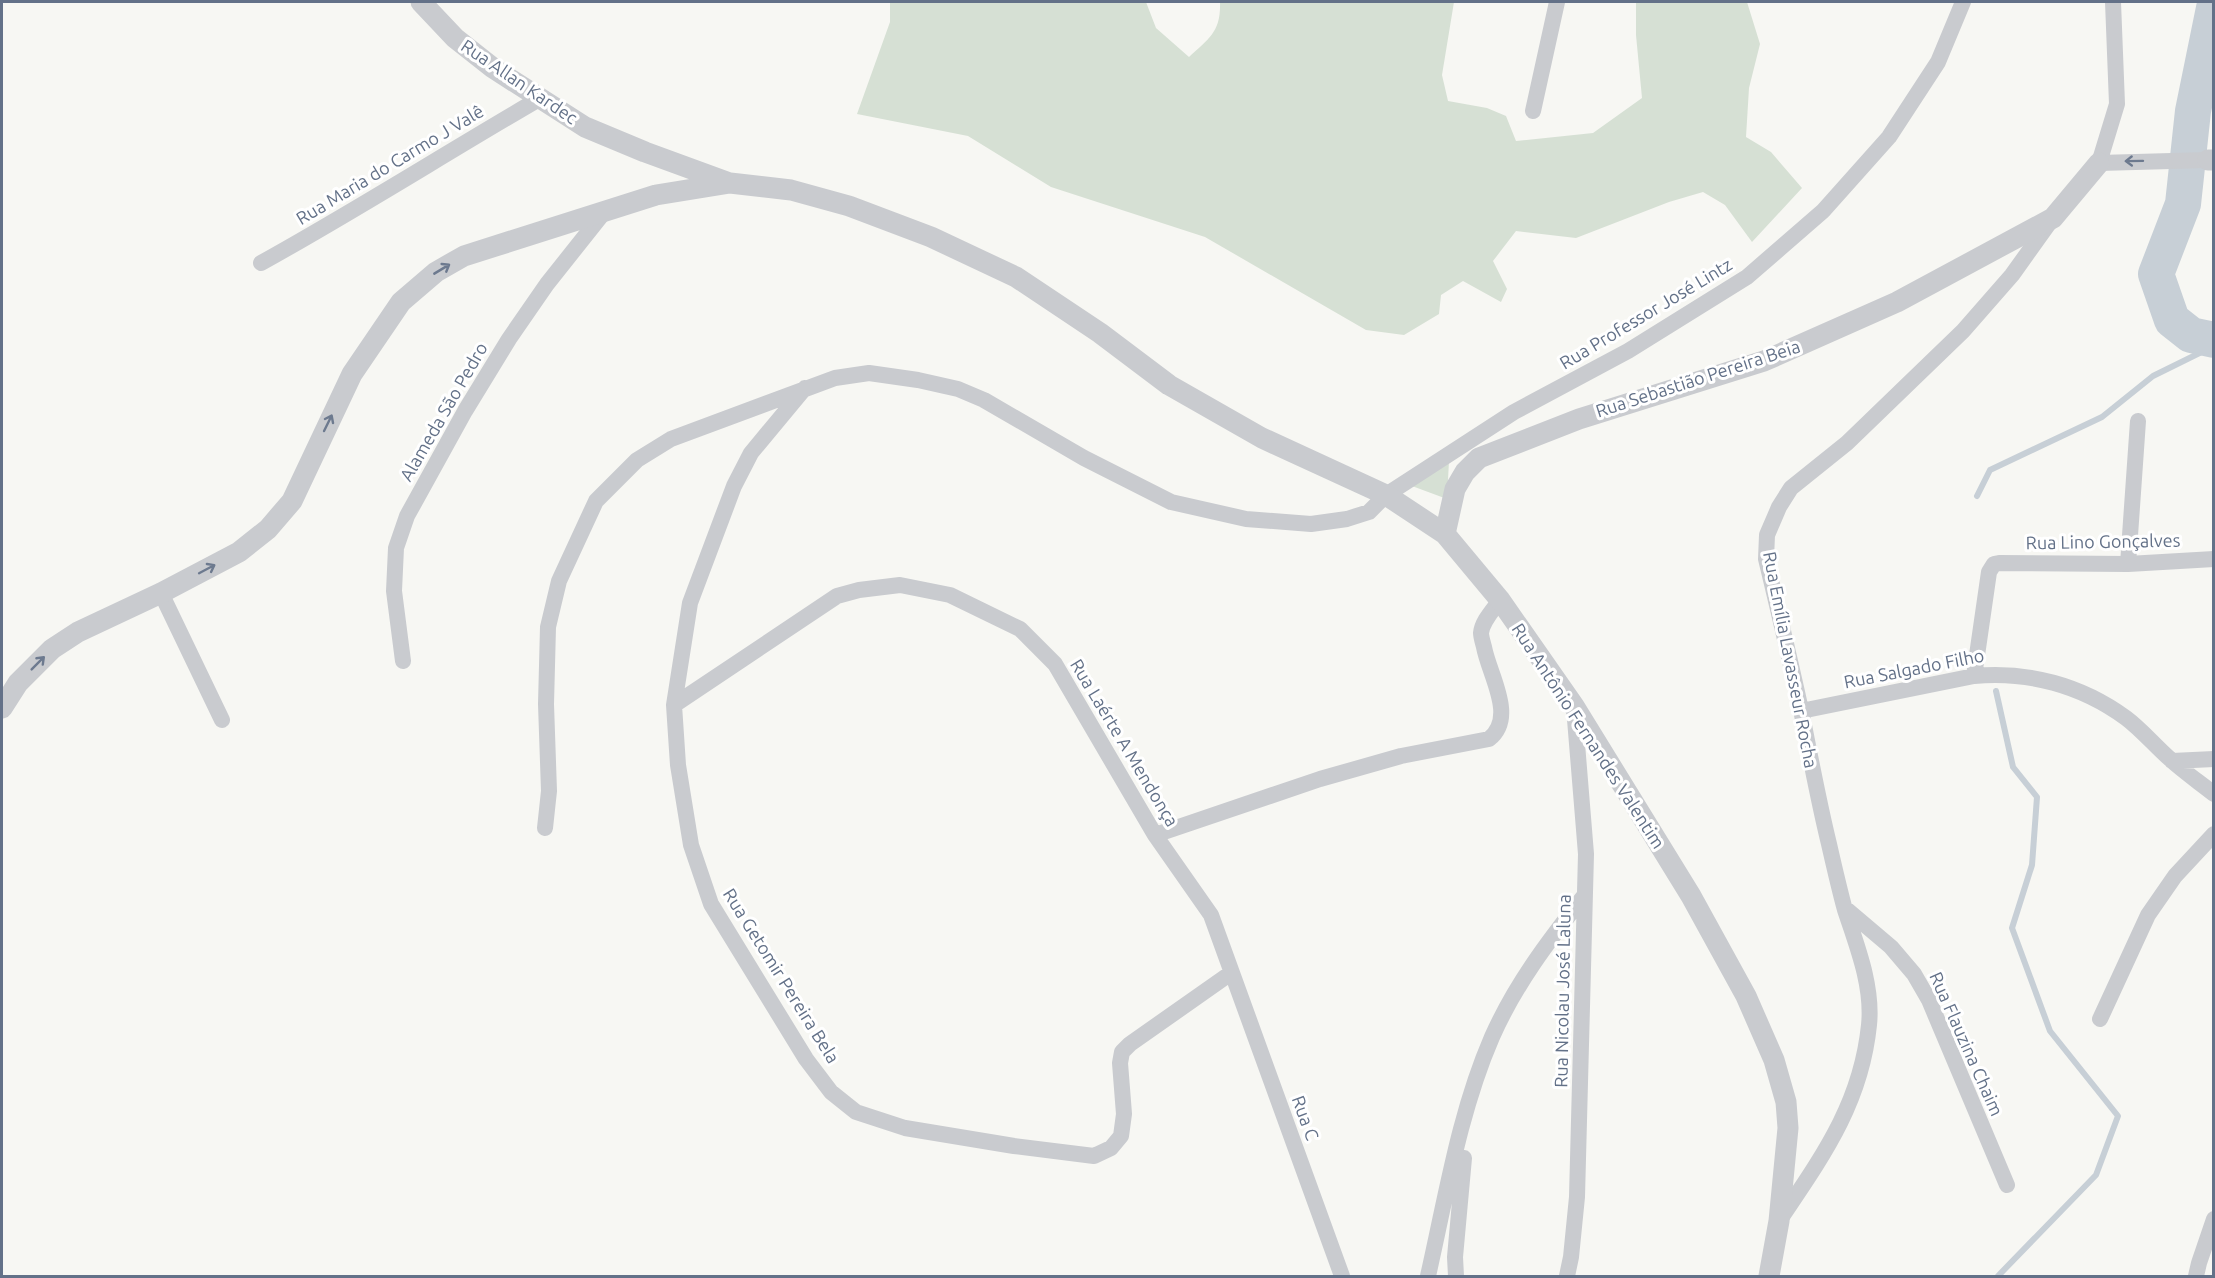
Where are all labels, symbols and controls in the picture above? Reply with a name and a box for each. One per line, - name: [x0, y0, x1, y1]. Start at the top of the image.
- street label: Rua Allan Kardec: [458, 35, 581, 127]
- street label: Rua Maria do Carmo J Valê: [292, 100, 487, 228]
- one-way arrow: [2124, 156, 2144, 167]
- street label: Rua Professor José Lintz: [1556, 254, 1735, 373]
- one-way arrow: [433, 262, 450, 274]
- street label: Rua Sebastião Pereira Beia: [1593, 336, 1802, 421]
- street label: Alameda São Pedro: [395, 339, 491, 484]
- one-way arrow: [322, 415, 334, 433]
- street label: Rua Lino Gonçalves: [2025, 530, 2181, 552]
- street label: Rua Emília Lavasseur Rocha: [1760, 550, 1822, 770]
- one-way arrow: [198, 563, 216, 574]
- street label: Rua Antônio Fernandes Valentim: [1508, 619, 1669, 852]
- street label: Rua Salgado Filho: [1842, 645, 1986, 691]
- street label: Rua Laérte A Mendonça: [1067, 655, 1183, 830]
- one-way arrow: [31, 656, 45, 671]
- street label: Rua Getomir Pereira Bela: [720, 884, 844, 1066]
- street label: Rua Nicolau José Laluna: [1550, 894, 1574, 1088]
- street label: Rua Flauzina Chaim: [1926, 969, 2008, 1119]
- street label: Rua C: [1289, 1093, 1323, 1143]

